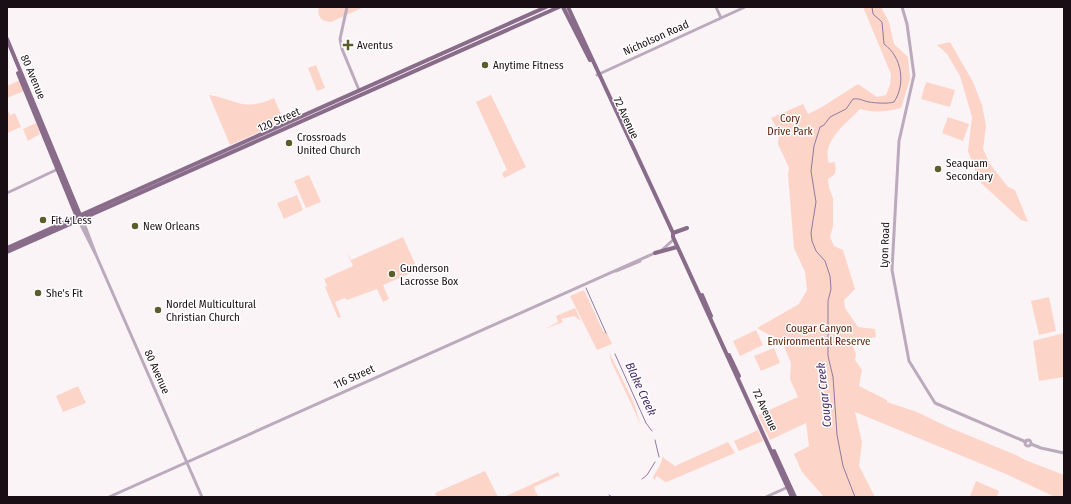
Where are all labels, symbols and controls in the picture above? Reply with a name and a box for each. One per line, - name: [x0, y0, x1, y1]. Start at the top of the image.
- street label: Nicholson Road: [621, 18, 691, 58]
- marker: Aventus: [342, 39, 354, 51]
- place label: Aventus: [357, 39, 393, 52]
- street label: 80 Avenue: [18, 53, 48, 101]
- place label: Anytime Fitness: [493, 59, 564, 72]
- marker: Anytime Fitness: [480, 60, 490, 70]
- street label: 72 Avenue: [611, 95, 641, 141]
- street label: 120 Street: [256, 105, 302, 135]
- park label: Cory Drive Park: [767, 112, 814, 138]
- place label: Crossroads United Church: [297, 131, 360, 157]
- marker: Crossroads United Church: [284, 138, 294, 148]
- place label: Seaquam Secondary: [946, 157, 993, 183]
- marker: Seaquam Secondary: [933, 164, 943, 174]
- place label: Fit 4 Less: [51, 214, 92, 227]
- marker: Fit 4 Less: [38, 215, 48, 225]
- place label: New Orleans: [143, 220, 200, 233]
- marker: New Orleans: [130, 221, 140, 231]
- street label: Lyon Road: [878, 222, 892, 268]
- place label: Gunderson Lacrosse Box: [400, 262, 458, 288]
- marker: Gunderson Lacrosse Box: [387, 269, 397, 279]
- place label: She's Fit: [46, 287, 83, 300]
- marker: She's Fit: [33, 288, 43, 298]
- place label: Nordel Multicultural Christian Church: [166, 298, 256, 324]
- marker: Nordel Multicultural Christian Church: [153, 305, 163, 315]
- park label: Cougar Canyon Environmental Reserve: [767, 322, 871, 348]
- street label: 80 Avenue: [142, 348, 172, 396]
- water label: Blake Creek: [623, 360, 659, 418]
- street label: 116 Street: [331, 362, 377, 392]
- water label: Cougar Creek: [814, 362, 834, 428]
- street label: 72 Avenue: [750, 387, 780, 433]

